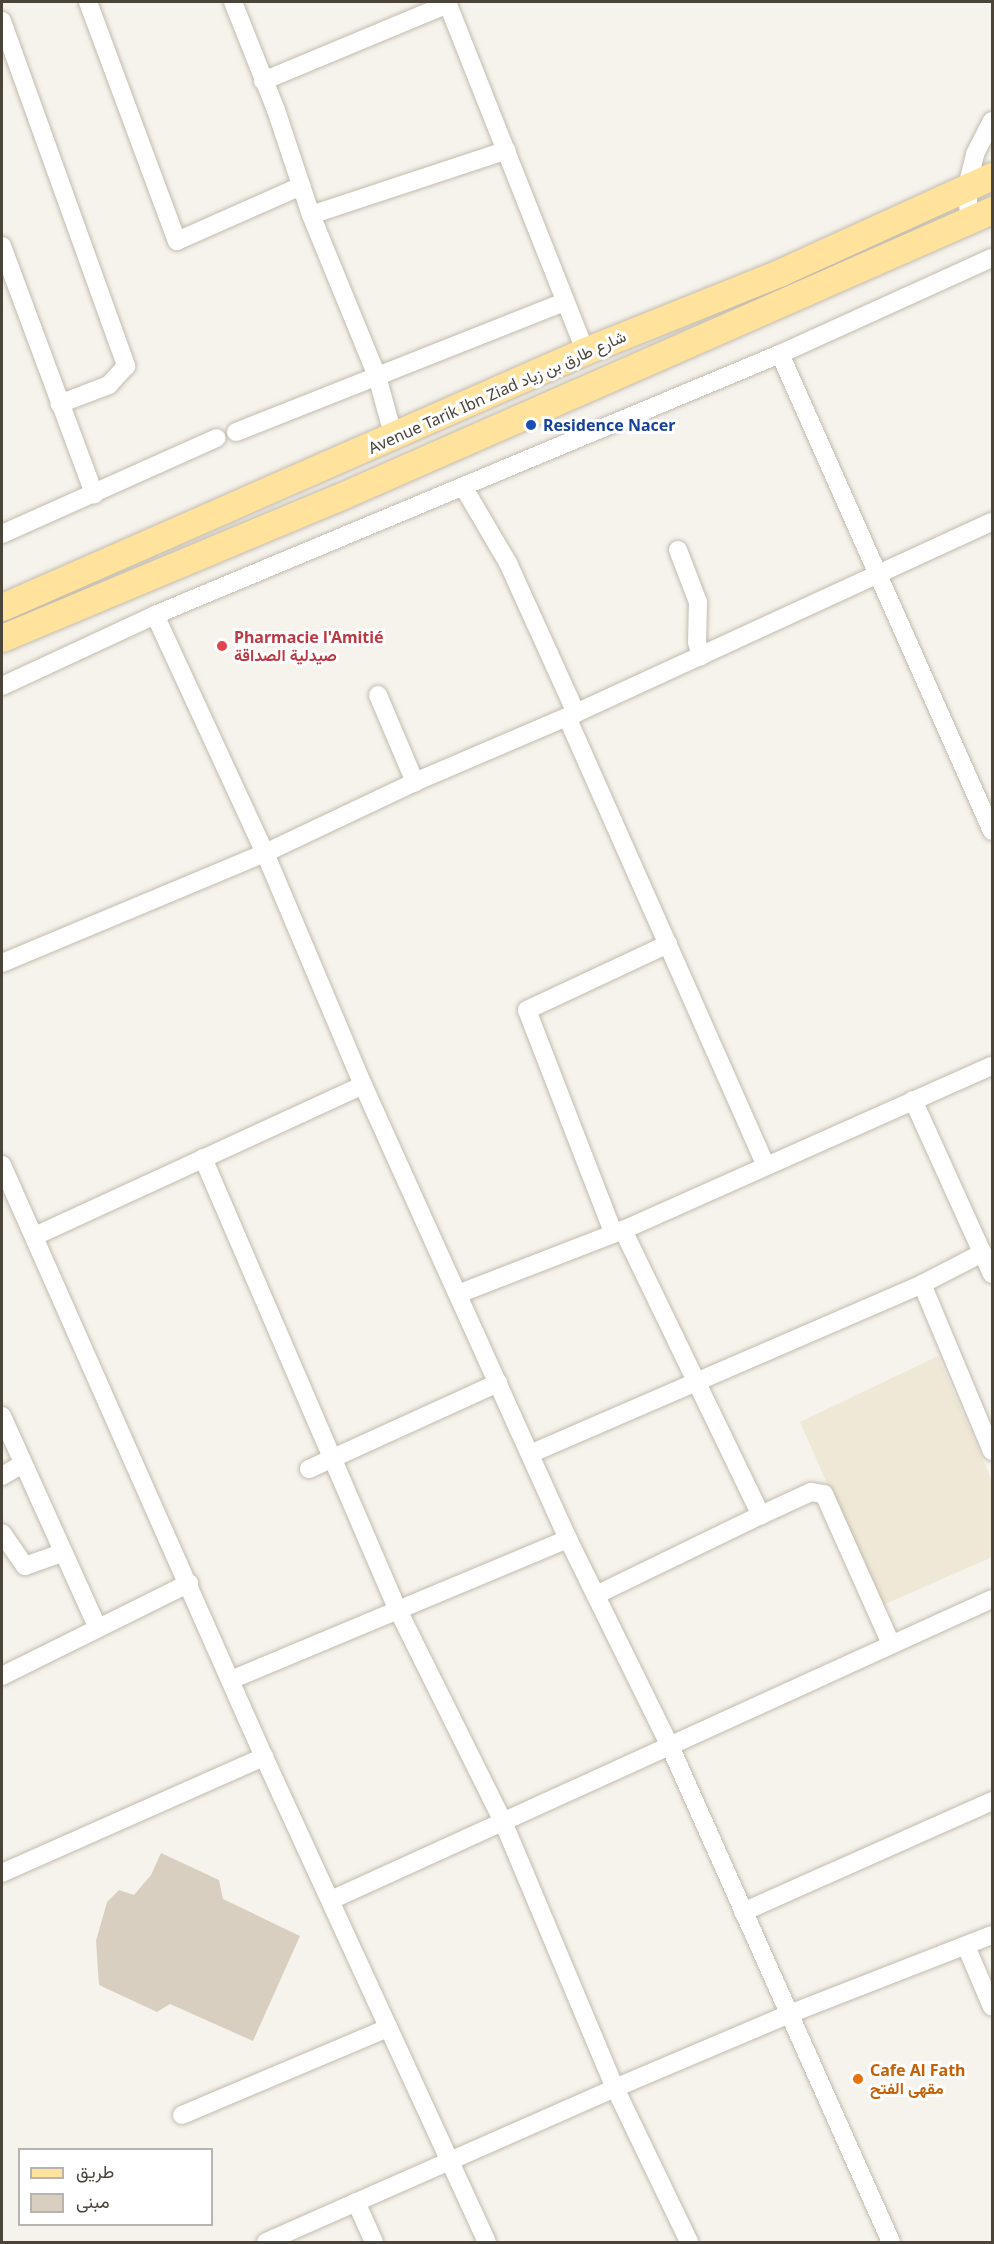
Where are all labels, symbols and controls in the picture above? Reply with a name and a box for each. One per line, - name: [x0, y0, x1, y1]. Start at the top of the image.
- street label: Avenue Tarik Ibn Ziad شارع طارق بن زياد: [365, 326, 629, 458]
- place label: Residence Nacer: [543, 415, 675, 435]
- marker: Residence Nacer: [524, 418, 538, 432]
- place label: Pharmacie l'Amitié صيدلية الصداقة: [234, 627, 384, 665]
- marker: Pharmacie l'Amitié صيدلية الصداقة: [215, 639, 229, 653]
- place label: Cafe Al Fath مقهى الفتح: [870, 2060, 965, 2098]
- marker: Cafe Al Fath مقهى الفتح: [851, 2072, 865, 2086]
- legend: [18, 2148, 213, 2226]
- text: طريق: [76, 2159, 114, 2183]
- text: مبنى: [76, 2189, 110, 2213]

